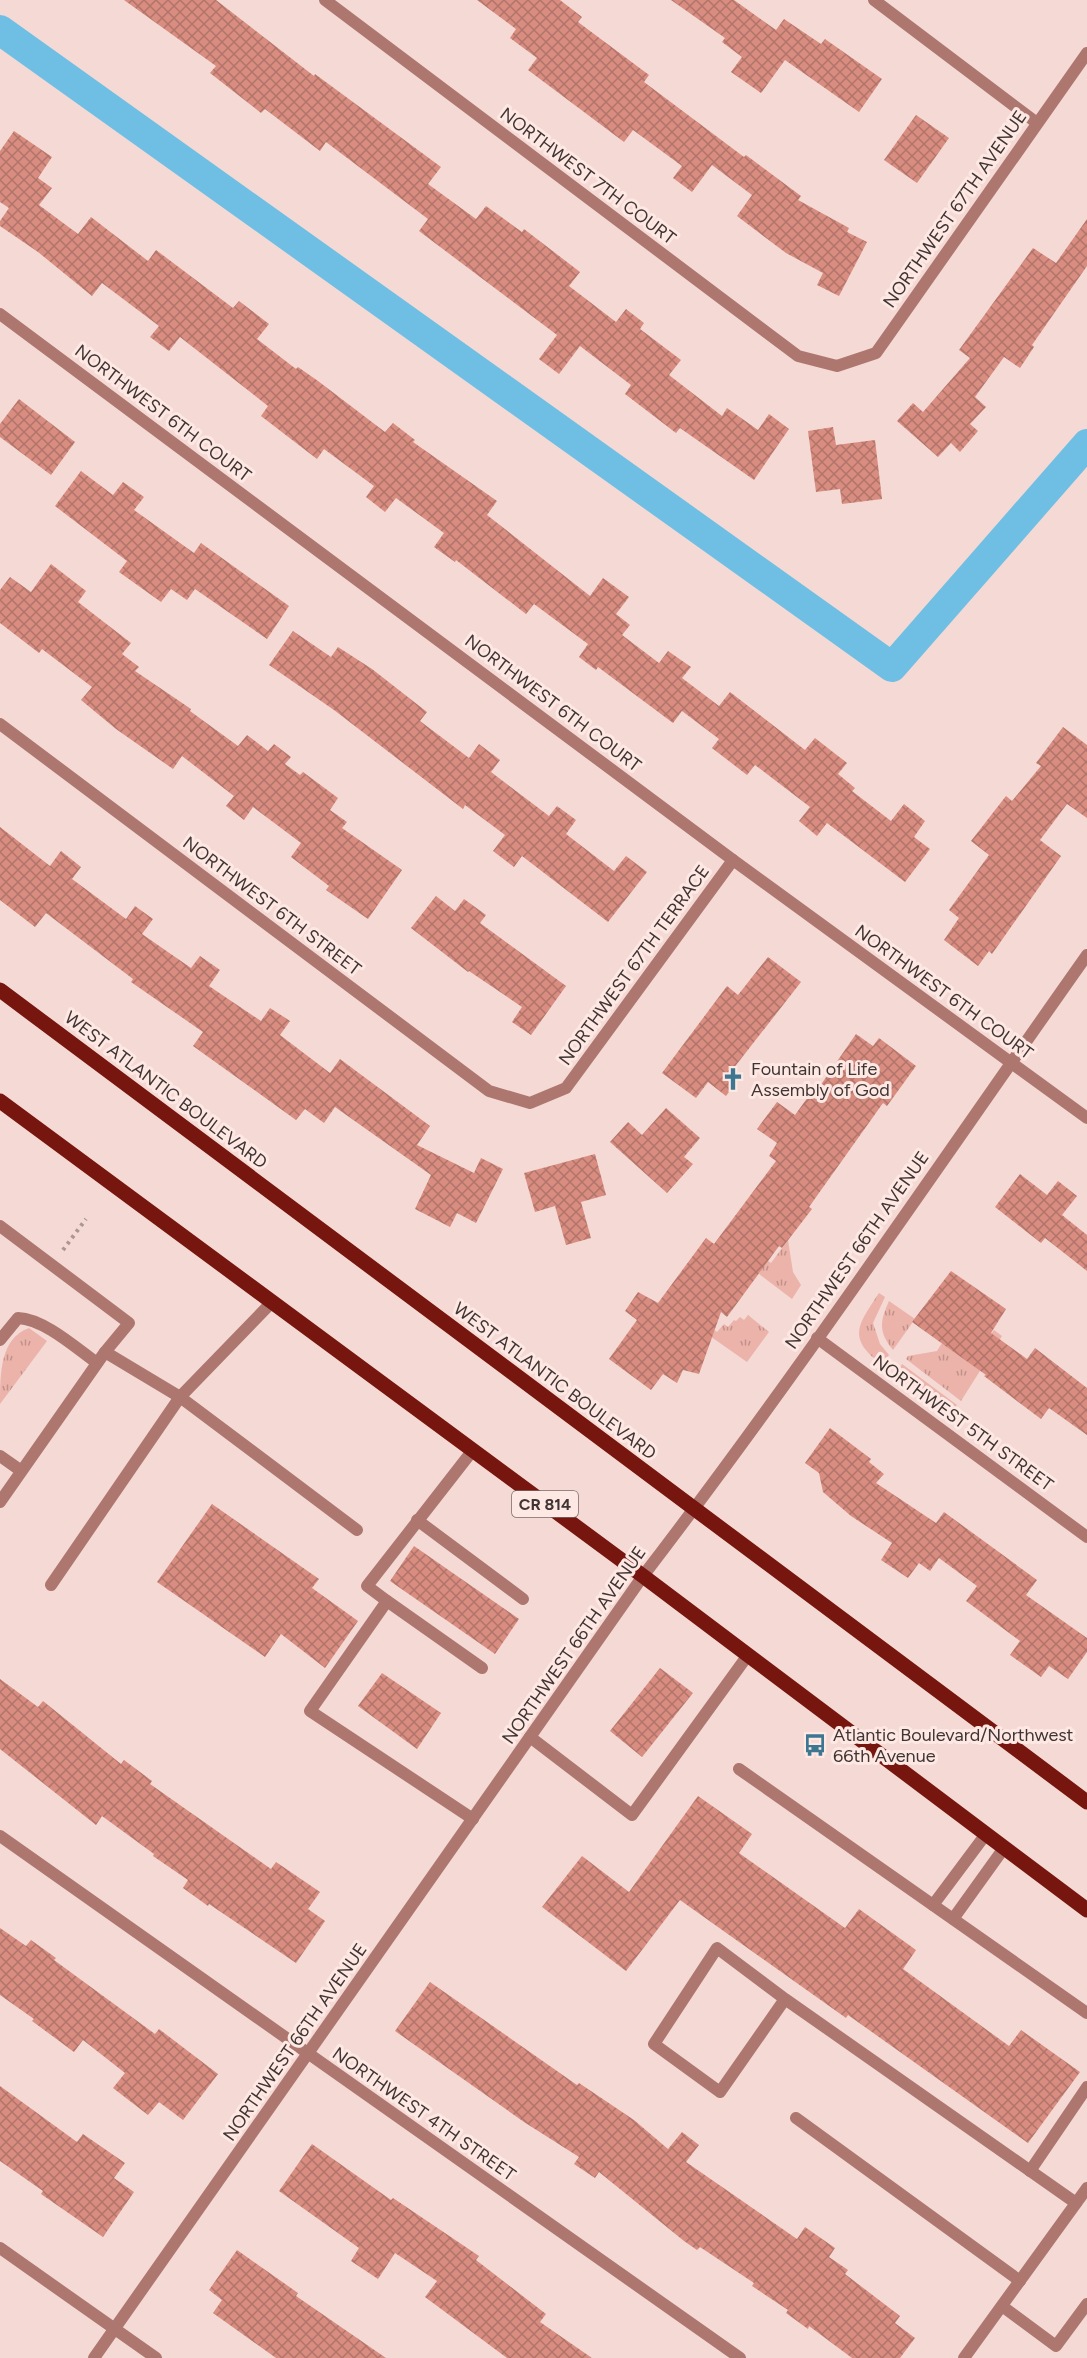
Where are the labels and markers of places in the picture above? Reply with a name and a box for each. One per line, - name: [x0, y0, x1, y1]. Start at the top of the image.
- place label: Fountain of Life Assembly of God: [751, 1058, 890, 1101]
- church icon: Fountain of Life Assembly of God: [720, 1066, 746, 1092]
- place label: Atlantic Boulevard/Northwest 66th Avenue: [833, 1724, 1074, 1767]
- bus stop icon: Atlantic Boulevard/Northwest 66th Avenue: [802, 1732, 828, 1758]

